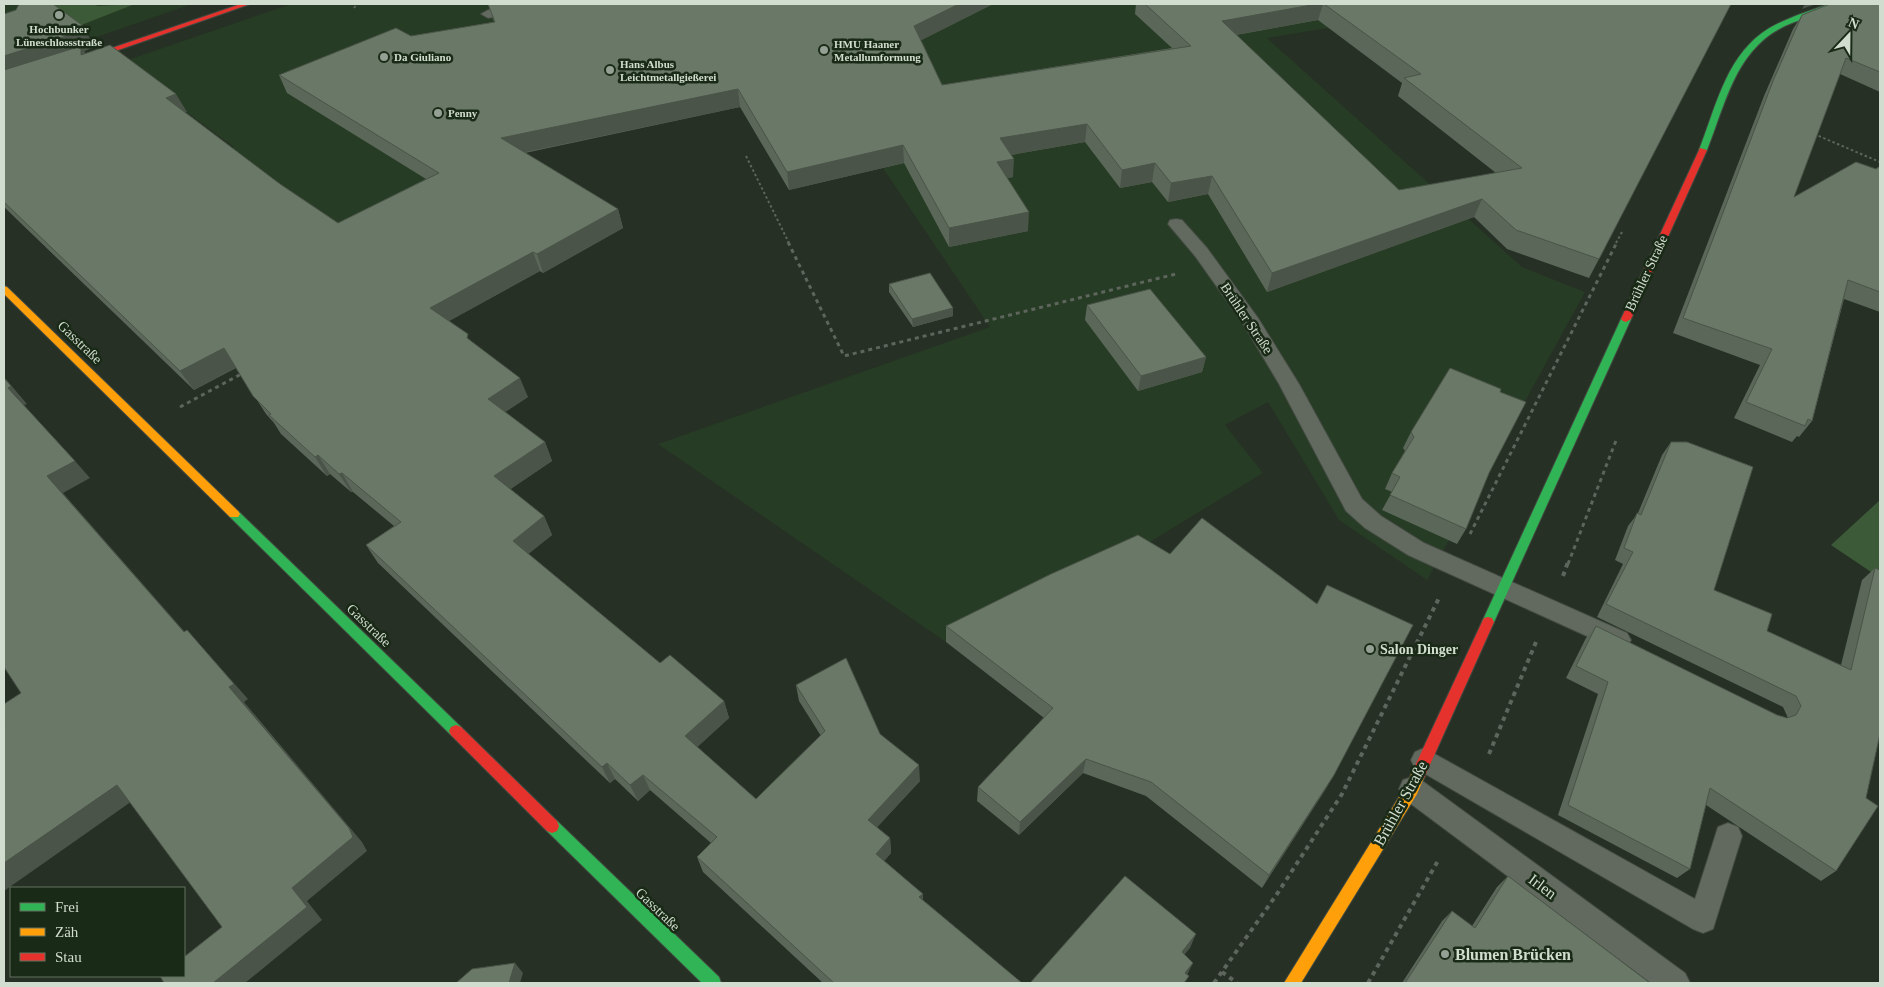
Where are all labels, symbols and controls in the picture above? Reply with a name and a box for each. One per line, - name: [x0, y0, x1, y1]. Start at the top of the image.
- marker: Hochbunker Lüneschlossstraße: [53, 9, 65, 21]
- north arrow: [1824, 10, 1874, 60]
- text: N: [1846, 15, 1861, 32]
- place label: Hochbunker Lüneschlossstraße: [16, 23, 102, 48]
- place label: HMU Haaner Metallumformung: [834, 38, 921, 63]
- marker: HMU Haaner Metallumformung: [818, 44, 830, 56]
- marker: Da Giuliano: [378, 51, 390, 63]
- place label: Da Giuliano: [394, 51, 452, 63]
- place label: Hans Albus Leichtmetallgießerei: [620, 58, 716, 83]
- marker: Hans Albus Leichtmetallgießerei: [604, 64, 616, 76]
- marker: Penny: [432, 107, 444, 119]
- place label: Penny: [448, 107, 478, 119]
- street label: Brühler Straße: [1622, 233, 1671, 314]
- street label: Brühler Straße: [1217, 280, 1276, 356]
- street label: Gasstraße: [55, 318, 105, 367]
- street label: Gasstraße: [344, 601, 394, 650]
- place label: Salon Dinger: [1380, 642, 1458, 657]
- marker: Salon Dinger: [1364, 643, 1376, 655]
- street label: Brühler Straße: [1370, 758, 1431, 848]
- street label: Irlen: [1526, 871, 1560, 902]
- street label: Gasstraße: [633, 885, 683, 934]
- legend: [10, 887, 185, 977]
- text: Frei: [55, 899, 79, 915]
- text: Zäh: [55, 924, 79, 940]
- place label: Blumen Brücken: [1455, 946, 1571, 963]
- marker: Blumen Brücken: [1439, 948, 1451, 960]
- text: Stau: [55, 949, 82, 965]

